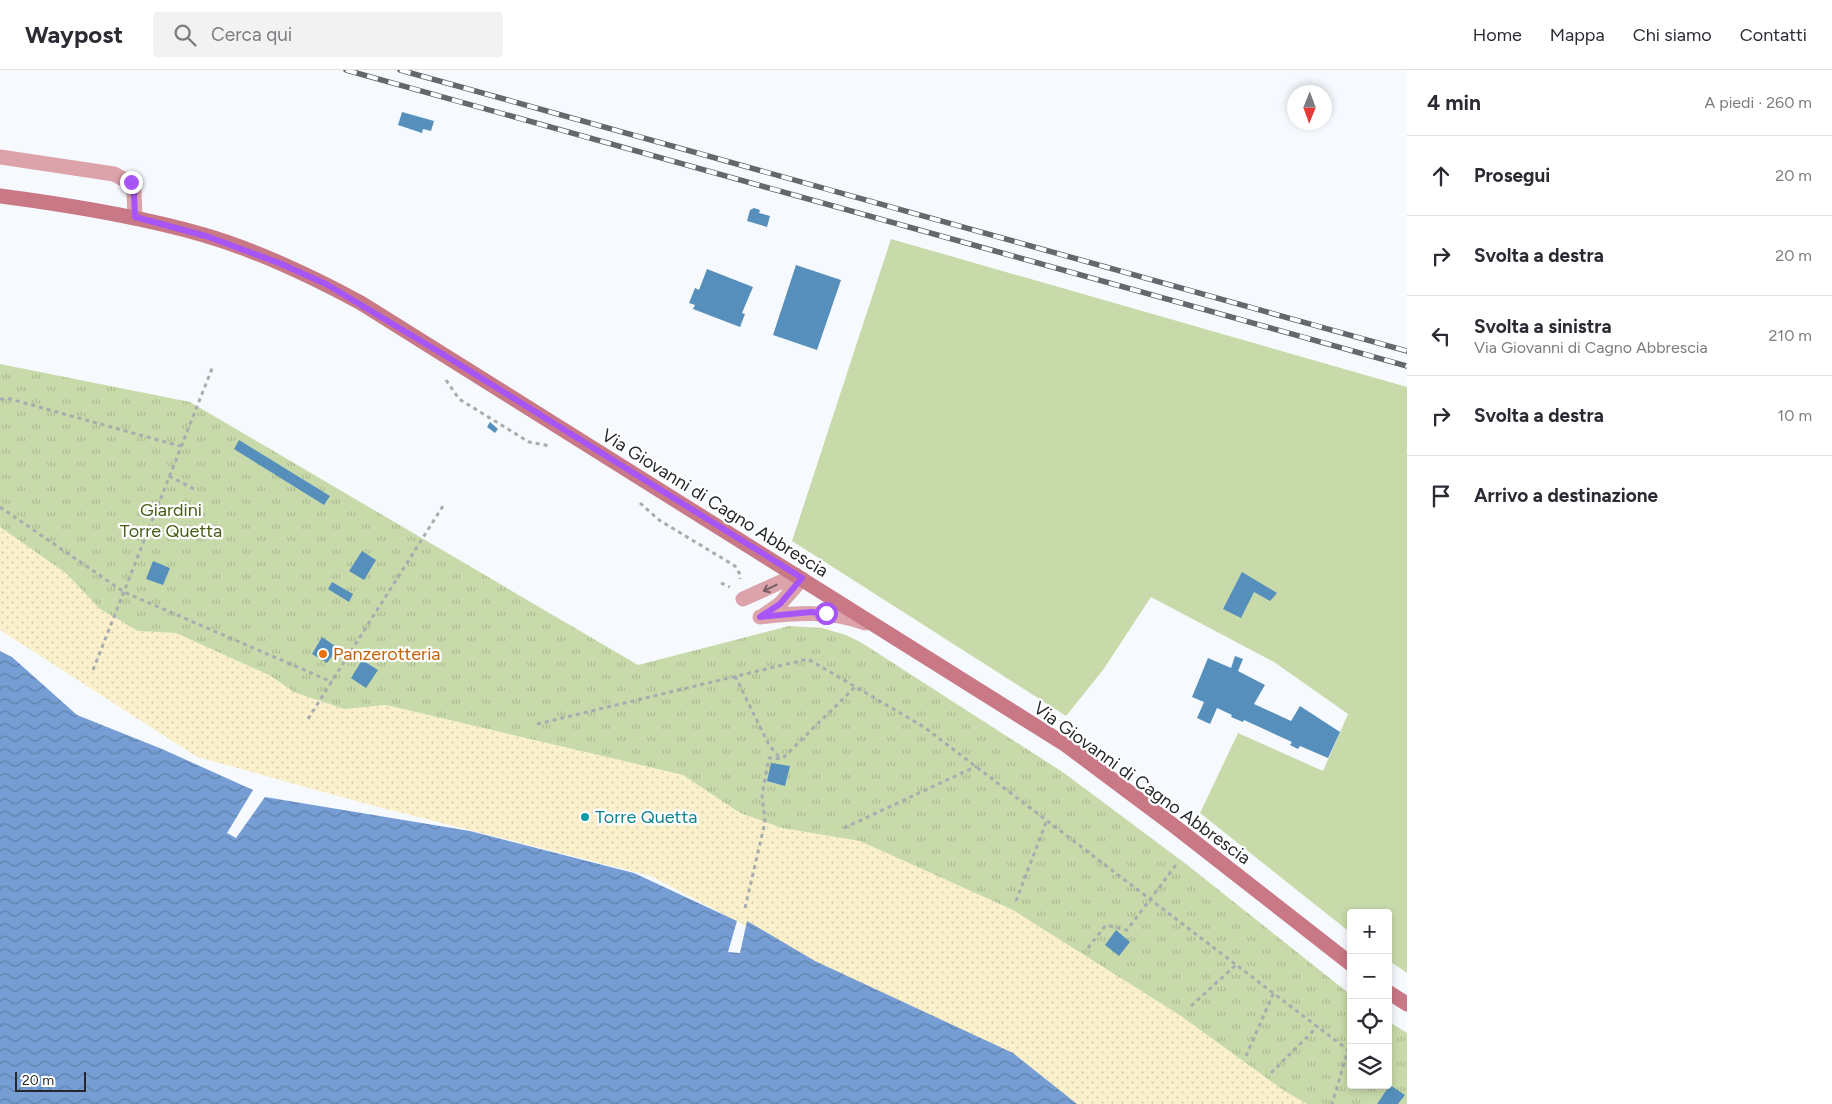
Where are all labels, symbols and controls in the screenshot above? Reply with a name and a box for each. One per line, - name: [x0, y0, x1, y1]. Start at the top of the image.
- search box: [153, 12, 503, 57]
- text: Waypost: [25, 20, 123, 49]
- icon: search: [171, 21, 199, 49]
- text: Cerca qui: [211, 23, 292, 46]
- text: Home: [1473, 24, 1522, 46]
- text: Mappa: [1550, 24, 1605, 46]
- text: Chi siamo: [1633, 24, 1712, 46]
- text: Contatti: [1740, 24, 1807, 46]
- north arrow: [1287, 85, 1332, 130]
- text: 4 min: [1427, 90, 1481, 115]
- text: A piedi · 260 m: [1704, 93, 1812, 112]
- icon: ahead: [1427, 162, 1455, 190]
- text: Prosegui: [1474, 164, 1550, 187]
- text: 20 m: [1775, 166, 1812, 185]
- route end: [120, 171, 143, 194]
- icon: right: [1427, 242, 1455, 270]
- text: Svolta a destra: [1474, 244, 1604, 267]
- text: 20 m: [1775, 246, 1812, 265]
- text: Svolta a sinistra: [1474, 315, 1612, 338]
- icon: left: [1427, 322, 1455, 350]
- text: 210 m: [1769, 326, 1812, 345]
- text: Via Giovanni di Cagno Abbrescia: [1474, 338, 1708, 357]
- icon: right: [1427, 402, 1455, 430]
- text: Svolta a destra: [1474, 404, 1604, 427]
- text: 10 m: [1778, 406, 1812, 425]
- street label: Via Giovanni di Cagno Abbrescia: [598, 424, 832, 582]
- icon: arrive: [1427, 482, 1455, 510]
- text: Arrivo a destinazione: [1474, 484, 1658, 507]
- park label: Giardini Torre Quetta: [120, 499, 222, 542]
- one-way arrow: [763, 584, 778, 593]
- route start: [815, 602, 838, 625]
- place label: Panzerotteria: [333, 643, 441, 665]
- marker: Panzerotteria: [317, 648, 329, 660]
- street label: Via Giovanni di Cagno Abbrescia: [1029, 697, 1255, 869]
- place label: Torre Quetta: [595, 806, 697, 828]
- marker: Torre Quetta: [579, 811, 591, 823]
- map controls: [1347, 909, 1392, 1089]
- button: +: [1347, 909, 1392, 954]
- button: −: [1347, 954, 1392, 999]
- button: locate: [1347, 999, 1392, 1044]
- button: layers: [1347, 1044, 1392, 1089]
- scale bar: [15, 1069, 86, 1092]
- text: 20 m: [22, 1072, 54, 1089]

